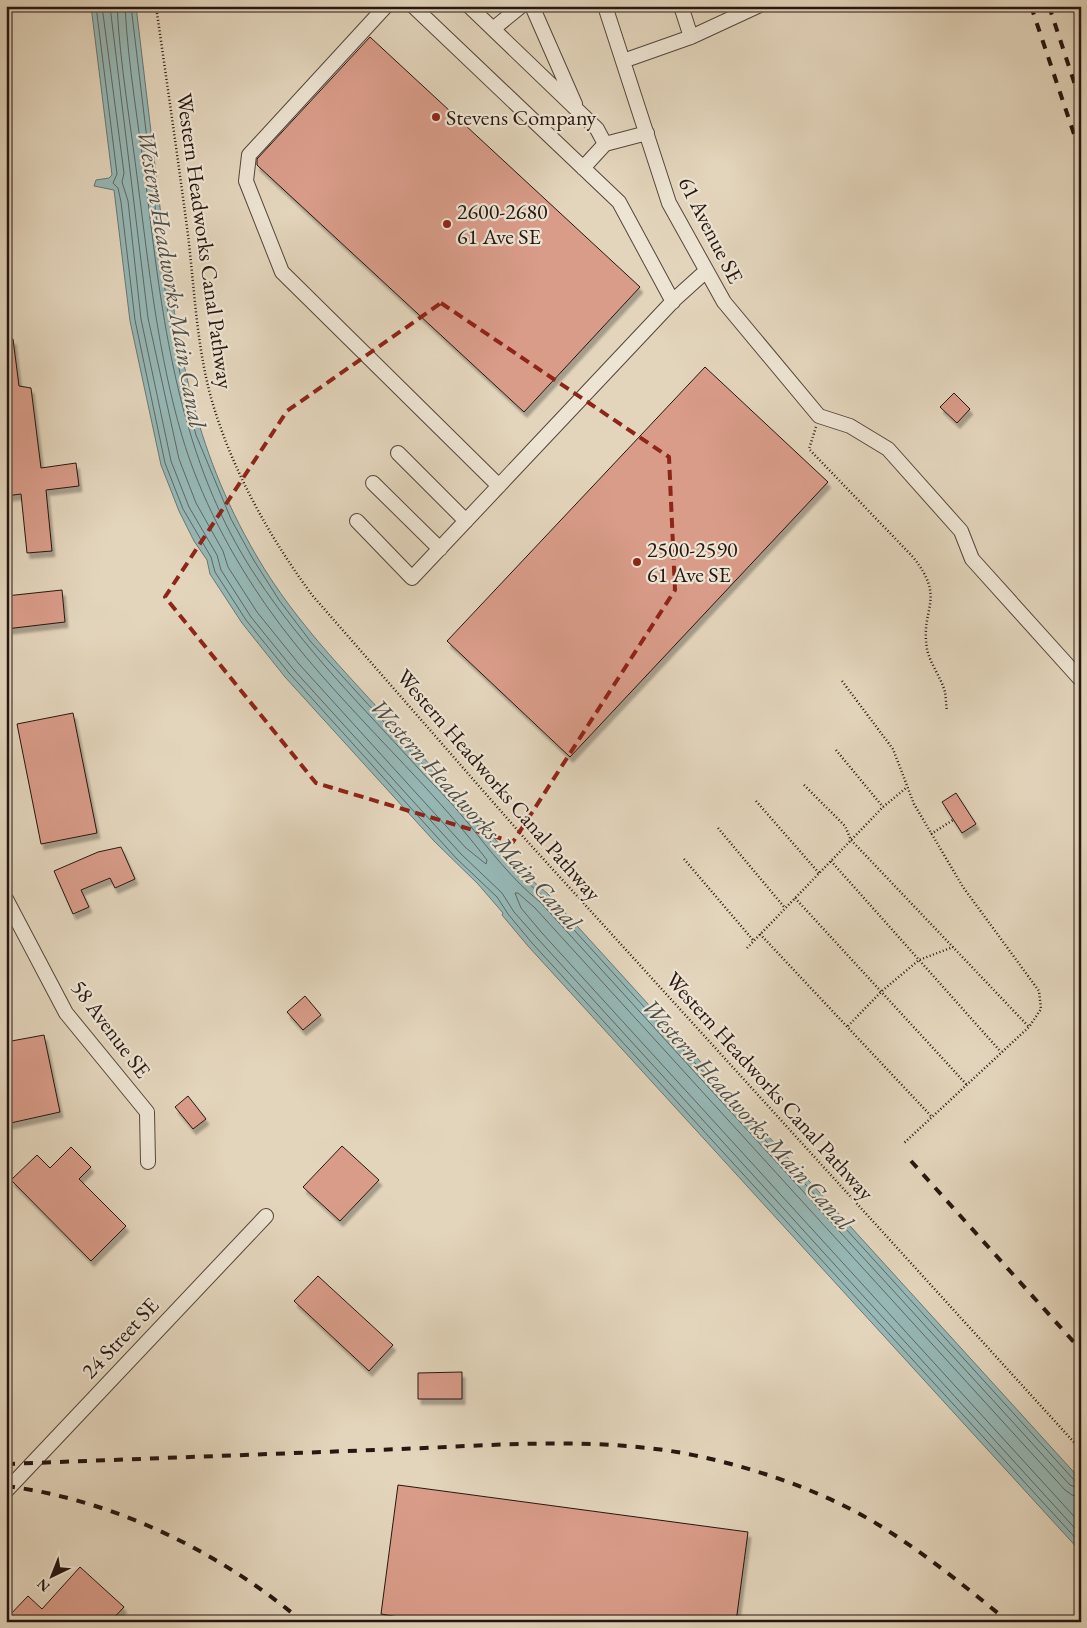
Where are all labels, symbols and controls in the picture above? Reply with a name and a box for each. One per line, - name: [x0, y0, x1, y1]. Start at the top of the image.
- street label: Western Headworks Canal Pathway: [170, 91, 240, 391]
- place label: Stevens Company: [446, 103, 597, 132]
- marker: Stevens Company: [430, 111, 442, 123]
- water label: Western Headworks Main Canal: [131, 128, 214, 431]
- street label: 61 Avenue SE: [672, 172, 750, 288]
- place label: 2600-2680 61 Ave SE: [457, 197, 548, 251]
- marker: 2600-2680 61 Ave SE: [441, 218, 453, 230]
- place label: 2500-2590 61 Ave SE: [647, 535, 738, 589]
- marker: 2500-2590 61 Ave SE: [631, 556, 643, 568]
- street label: Western Headworks Canal Pathway: [390, 663, 608, 907]
- water label: Western Headworks Main Canal: [363, 691, 589, 937]
- street label: Western Headworks Canal Pathway: [659, 965, 881, 1207]
- street label: 58 Avenue SE: [65, 974, 157, 1084]
- water label: Western Headworks Main Canal: [635, 991, 861, 1237]
- street label: 24 Street SE: [75, 1291, 165, 1385]
- north arrow: [28, 1550, 78, 1600]
- text: N: [32, 1575, 53, 1596]

